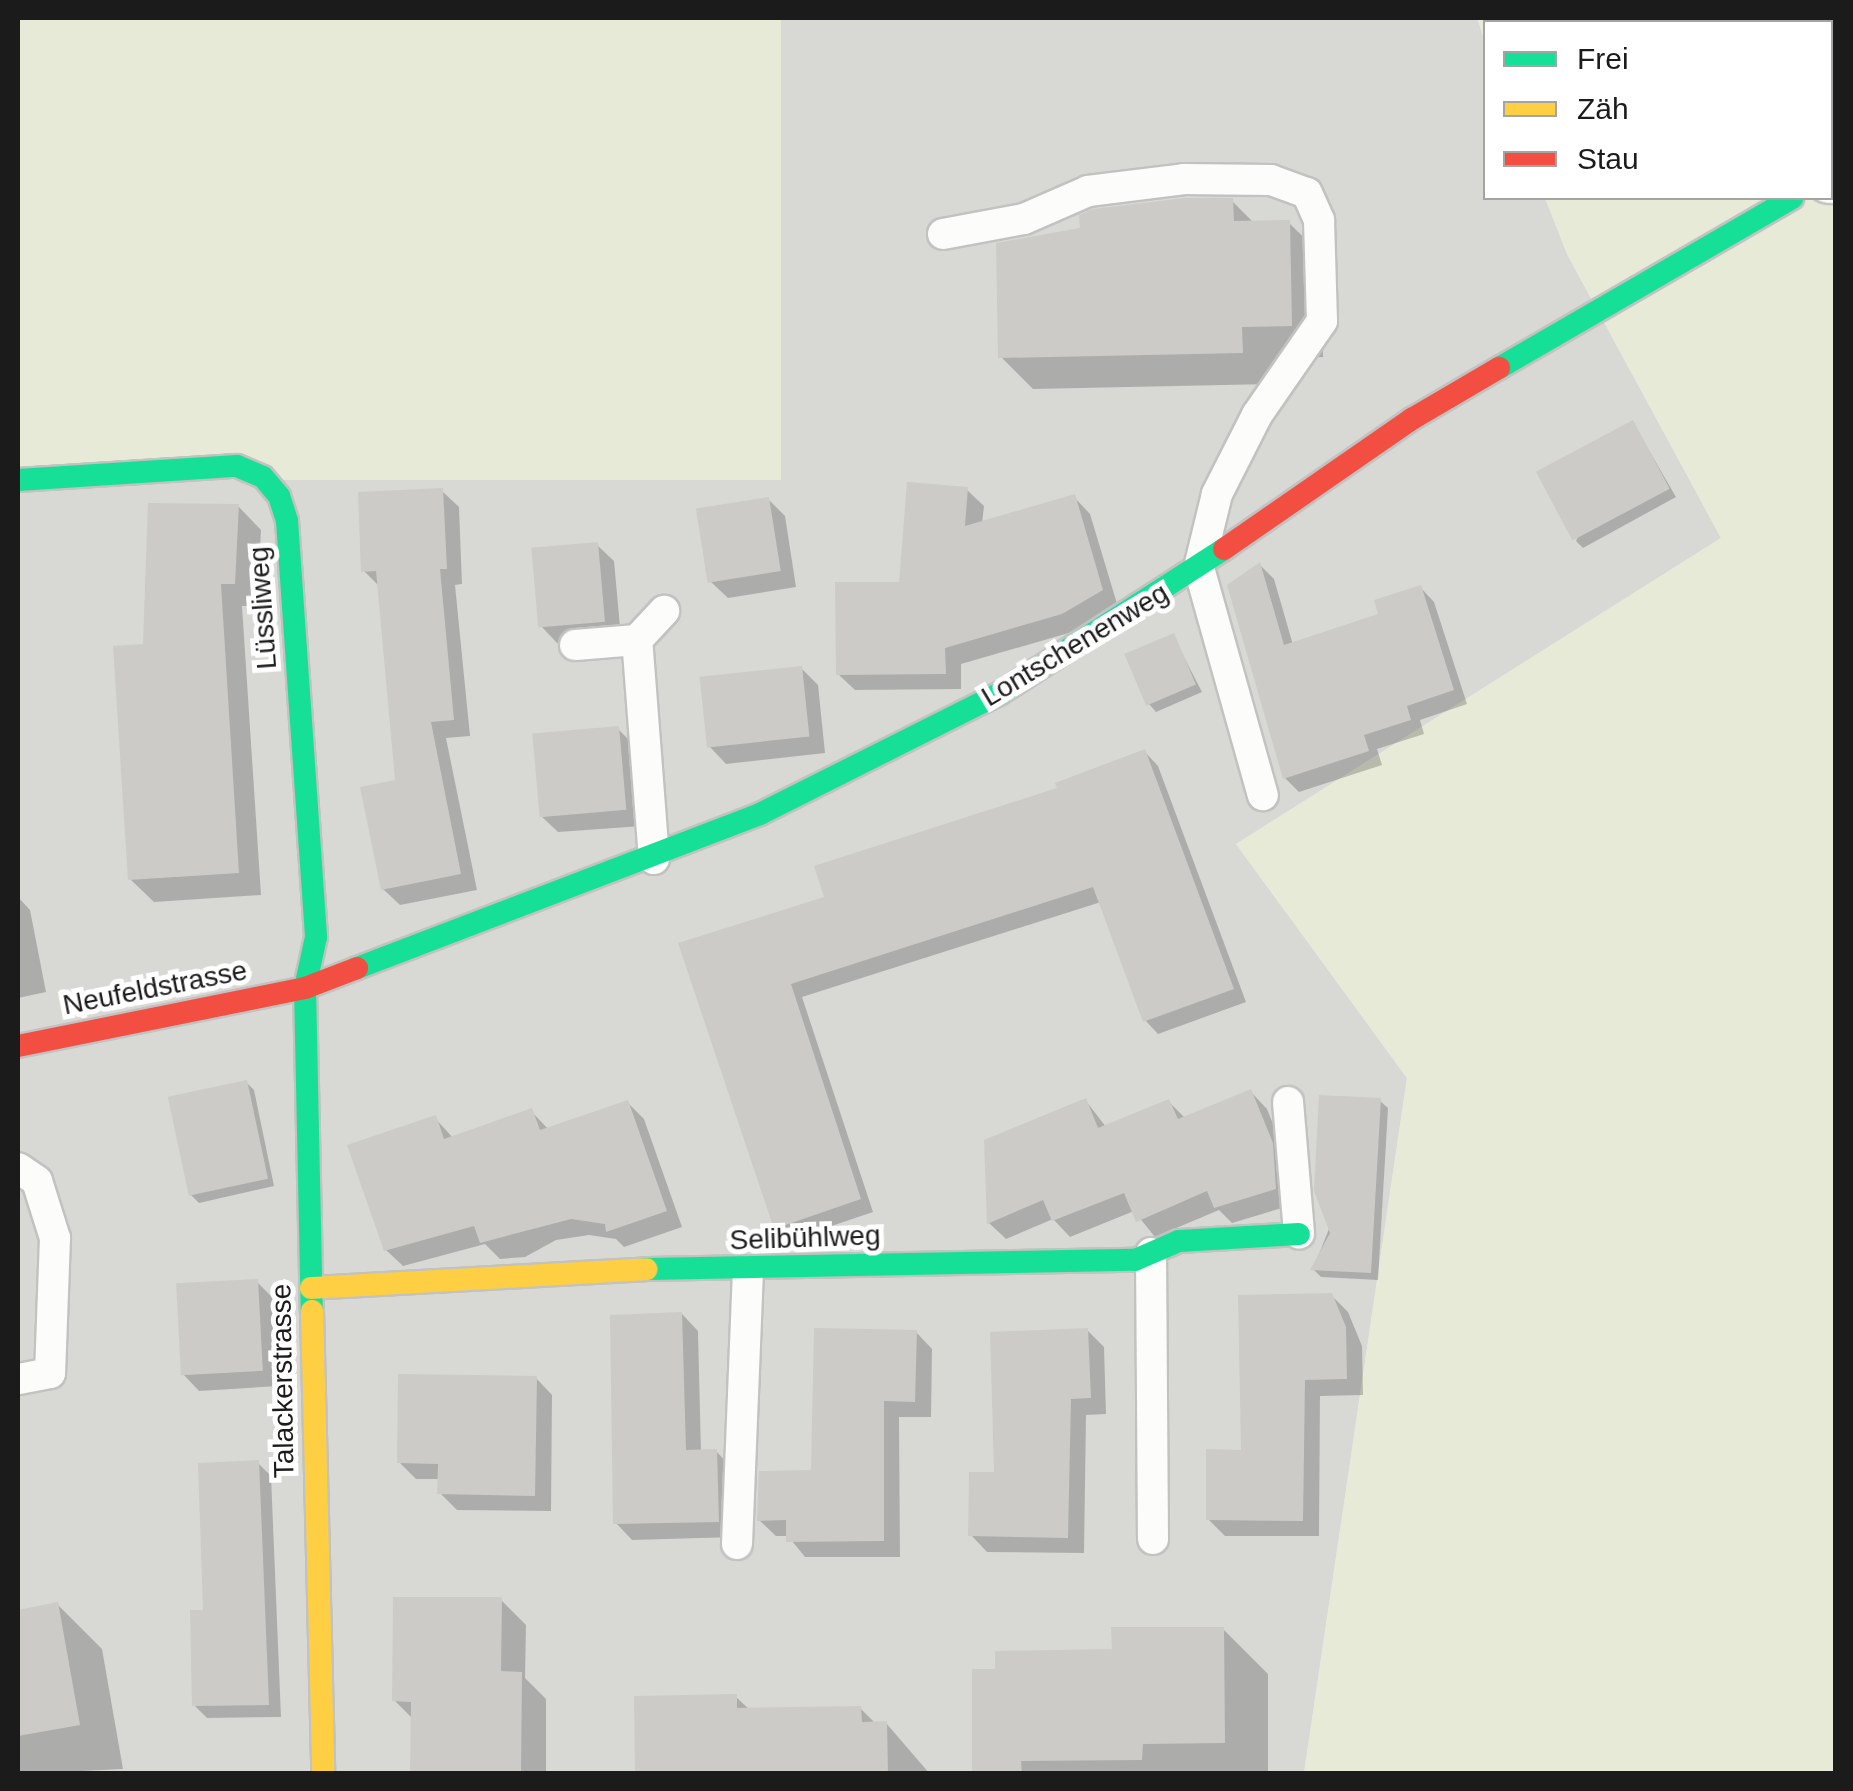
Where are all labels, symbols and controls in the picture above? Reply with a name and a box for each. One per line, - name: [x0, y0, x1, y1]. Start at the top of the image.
- legend: [1483, 20, 1833, 200]
- text: Frei: [1577, 42, 1629, 75]
- text: Zäh: [1577, 92, 1629, 125]
- text: Stau: [1577, 142, 1639, 175]
- street label: Lüssliweg: [242, 546, 284, 670]
- street label: Lontschenenweg: [976, 576, 1174, 714]
- street label: Neufeldstrasse: [60, 954, 250, 1022]
- street label: Selibühlweg: [729, 1219, 881, 1257]
- street label: Talackerstrasse: [265, 1283, 301, 1479]

